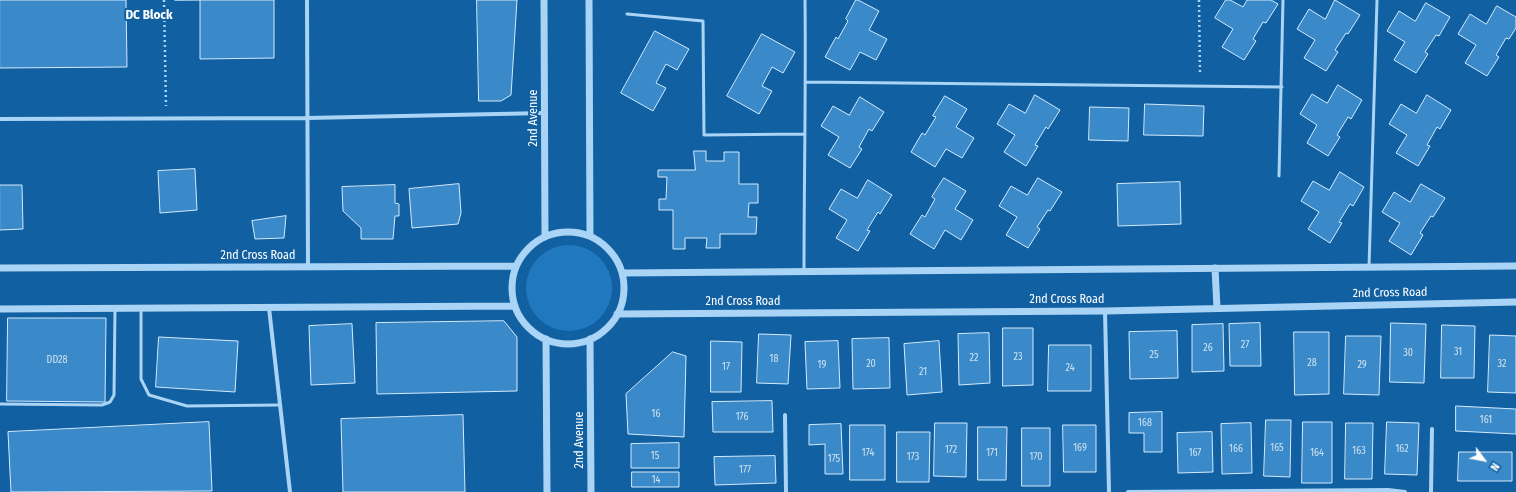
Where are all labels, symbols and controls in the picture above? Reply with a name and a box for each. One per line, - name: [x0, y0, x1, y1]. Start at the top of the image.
- district label: DC Block: [125, 7, 173, 23]
- street label: 2nd Avenue: [527, 90, 541, 146]
- street label: 2nd Cross Road: [221, 249, 295, 263]
- street label: 2nd Cross Road: [1352, 285, 1428, 301]
- street label: 2nd Cross Road: [1030, 293, 1104, 307]
- street label: 2nd Cross Road: [706, 295, 780, 309]
- house number: 27: [1241, 339, 1249, 351]
- house number: 26: [1203, 342, 1213, 354]
- house number: 31: [1454, 346, 1462, 358]
- house number: 30: [1403, 347, 1413, 359]
- house number: 25: [1150, 349, 1158, 361]
- house number: 23: [1014, 351, 1022, 363]
- house number: 22: [970, 352, 978, 364]
- house number: 18: [770, 353, 778, 365]
- house number: DD28: [47, 354, 67, 366]
- house number: 28: [1307, 357, 1317, 369]
- house number: 20: [866, 358, 876, 370]
- house number: 32: [1498, 358, 1506, 370]
- house number: 19: [818, 359, 826, 371]
- house number: 29: [1357, 359, 1367, 371]
- house number: 17: [722, 361, 730, 373]
- house number: 24: [1065, 362, 1075, 374]
- house number: 21: [919, 366, 927, 378]
- house number: 16: [652, 408, 660, 420]
- house number: 176: [736, 411, 748, 423]
- street label: 2nd Avenue: [573, 412, 587, 468]
- house number: 161: [1480, 414, 1492, 426]
- house number: 168: [1138, 417, 1152, 429]
- north arrow: [1464, 440, 1504, 480]
- house number: 169: [1073, 442, 1087, 454]
- house number: 165: [1270, 442, 1284, 454]
- house number: 166: [1229, 443, 1243, 455]
- house number: 162: [1395, 443, 1409, 455]
- house number: 172: [945, 444, 957, 456]
- house number: 163: [1352, 445, 1366, 457]
- house number: 174: [862, 447, 874, 459]
- house number: 171: [986, 447, 998, 459]
- house number: 167: [1189, 447, 1201, 459]
- house number: 164: [1310, 447, 1324, 459]
- house number: 15: [651, 450, 659, 462]
- house number: 173: [907, 451, 919, 463]
- house number: 170: [1029, 451, 1043, 463]
- house number: 175: [828, 453, 840, 465]
- text: N: [1487, 460, 1502, 473]
- house number: 177: [739, 464, 751, 476]
- house number: 14: [652, 474, 660, 486]

